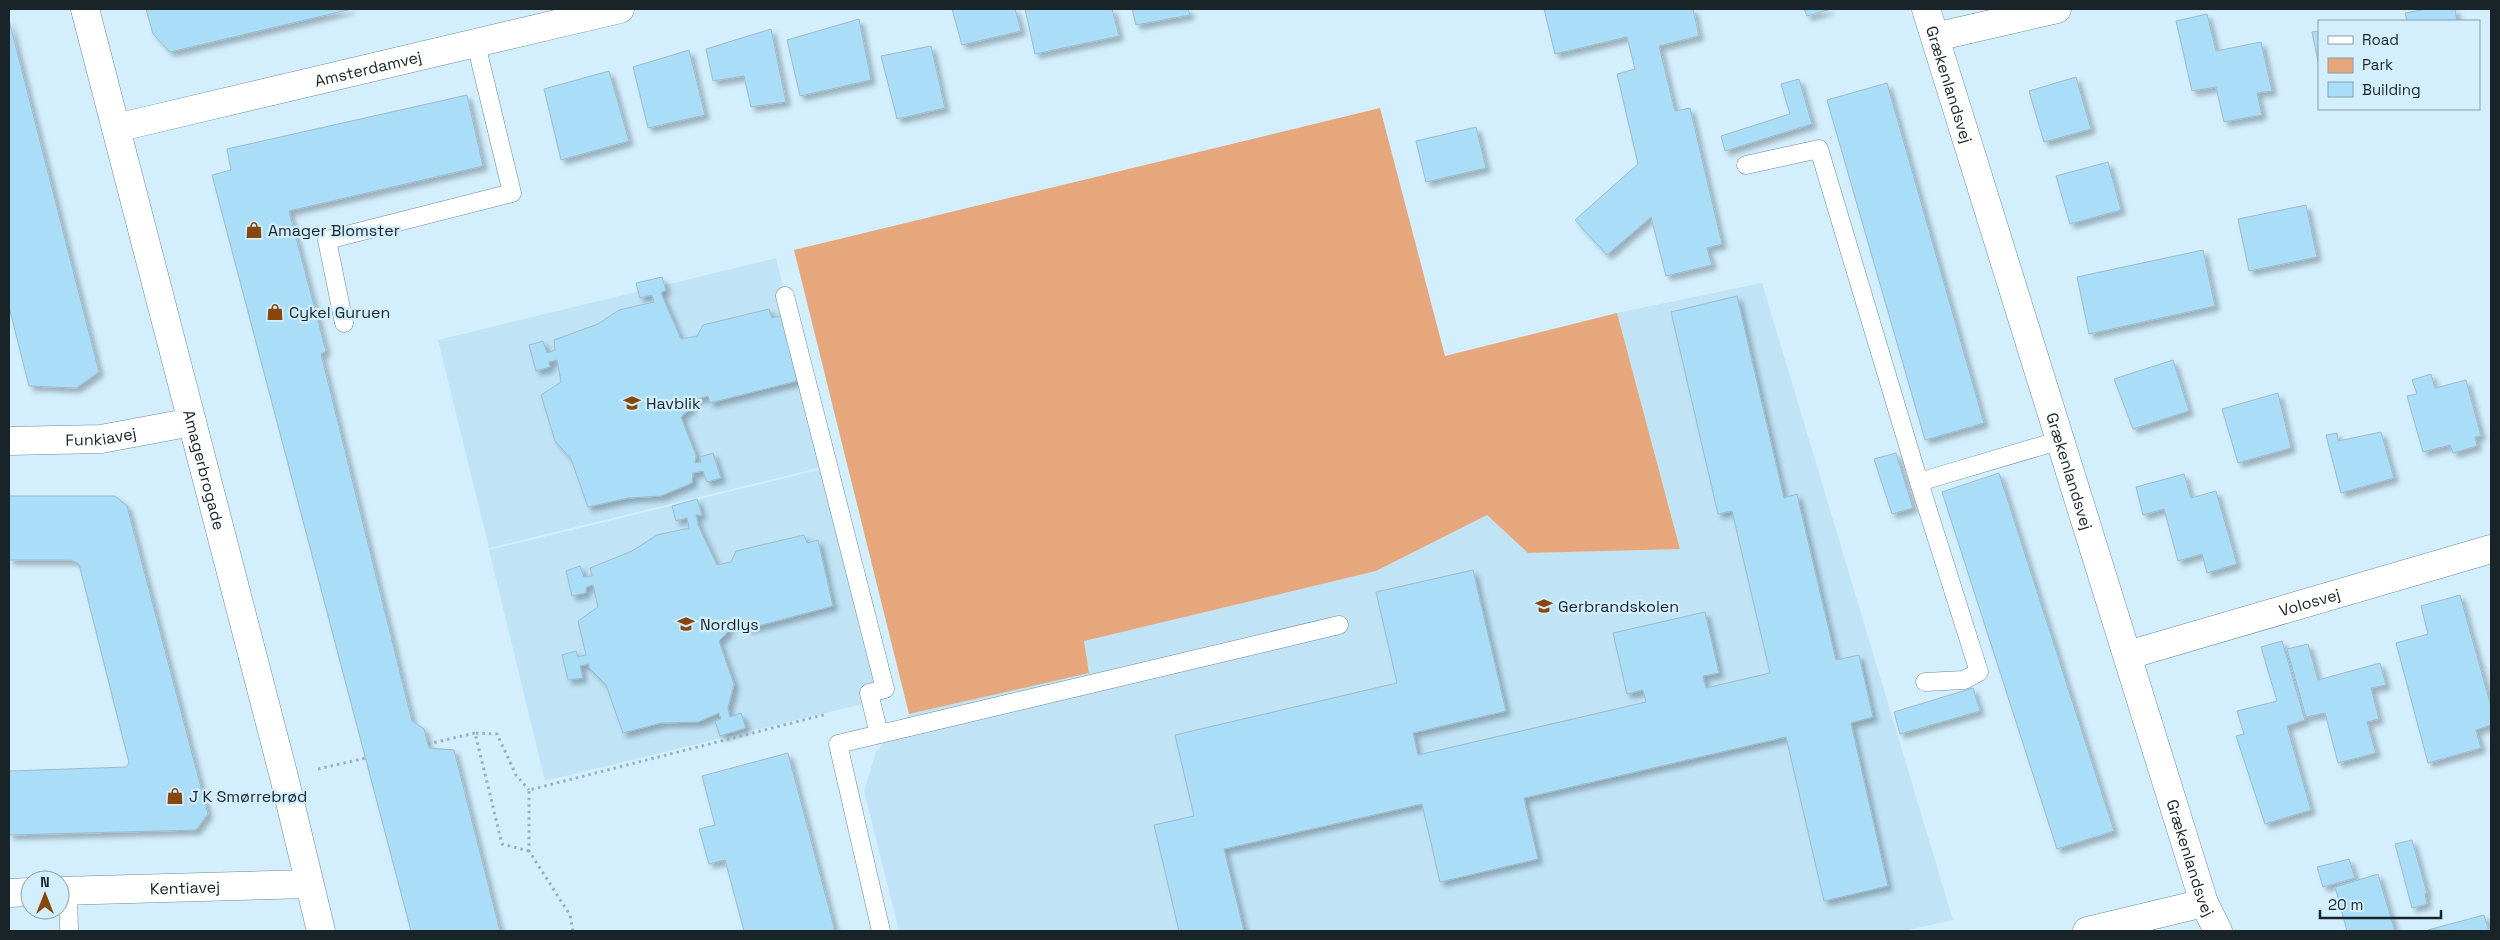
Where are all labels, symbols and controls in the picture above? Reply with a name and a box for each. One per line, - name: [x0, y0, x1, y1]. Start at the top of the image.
- legend: [2318, 20, 2480, 110]
- street label: Grækenlandsvej: [1921, 23, 1977, 146]
- text: Road: [2362, 30, 2399, 49]
- street label: Amsterdamvej: [313, 46, 424, 92]
- text: Park: [2362, 55, 2393, 74]
- text: Building: [2362, 80, 2421, 99]
- shop icon: Amager Blomster: [244, 220, 264, 240]
- place label: Amager Blomster: [268, 220, 400, 241]
- shop icon: Cykel Guruen: [265, 302, 285, 322]
- place label: Cykel Guruen: [289, 302, 390, 323]
- school or university icon: Havblik: [622, 393, 642, 413]
- place label: Havblik: [646, 393, 701, 414]
- street label: Amagerbrogade: [178, 407, 230, 532]
- street label: Grækenlandsvej: [2041, 410, 2097, 533]
- street label: Funkiavej: [65, 423, 138, 451]
- street label: Volosvej: [2276, 584, 2343, 621]
- school or university icon: Gerbrandskolen: [1534, 596, 1554, 616]
- place label: Gerbrandskolen: [1558, 596, 1679, 617]
- school or university icon: Nordlys: [676, 614, 696, 634]
- place label: Nordlys: [700, 614, 759, 635]
- shop icon: J K Smørrebrød: [165, 786, 185, 806]
- place label: J K Smørrebrød: [189, 786, 307, 807]
- street label: Grækenlandsvej: [2161, 797, 2219, 920]
- north arrow: [20, 870, 70, 920]
- text: N: [40, 873, 50, 891]
- street label: Kentiavej: [150, 877, 220, 899]
- scale bar: [2320, 888, 2441, 920]
- text: 20 m: [2328, 895, 2363, 914]

